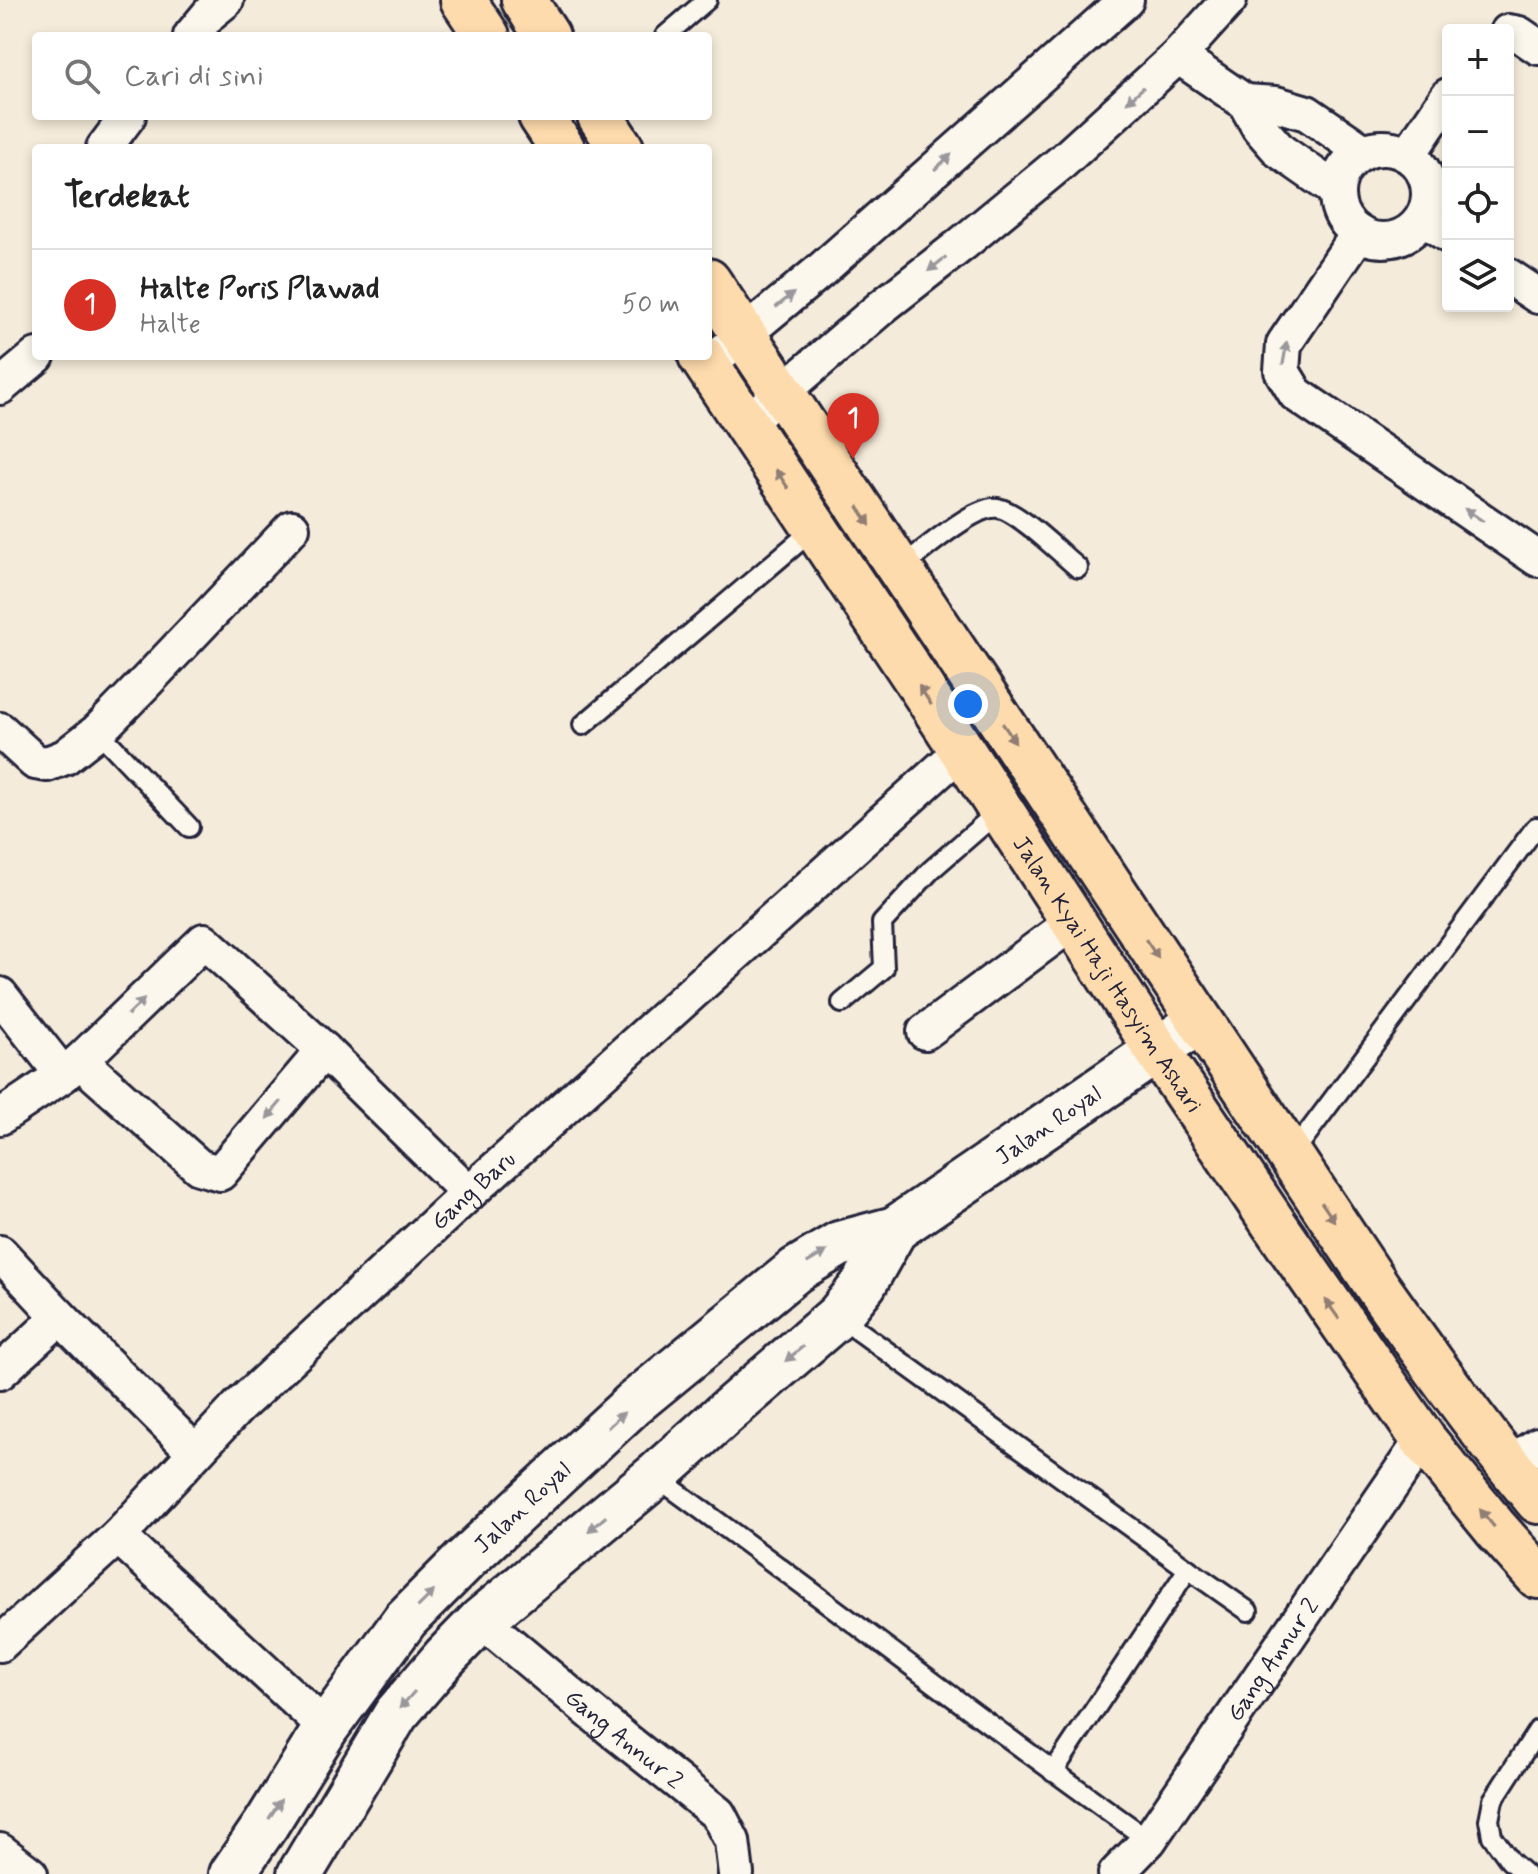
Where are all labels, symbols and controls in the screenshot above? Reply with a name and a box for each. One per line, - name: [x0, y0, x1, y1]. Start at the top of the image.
- map controls: [1442, 24, 1514, 312]
- button: +: [1442, 24, 1514, 96]
- search box: [32, 32, 712, 120]
- icon: search: [60, 54, 104, 98]
- text: Cari di sini: [124, 57, 264, 96]
- one-way arrow: [1126, 86, 1145, 104]
- button: −: [1442, 96, 1514, 168]
- one-way arrow: [933, 154, 953, 171]
- button: locate: [1442, 168, 1514, 240]
- text: Terdekat: [64, 174, 190, 219]
- button: layers: [1442, 240, 1514, 312]
- one-way arrow: [927, 255, 947, 272]
- text: Halte Poris Plawad: [140, 269, 380, 308]
- text: 1: [84, 288, 96, 322]
- text: 50 m: [622, 288, 680, 322]
- one-way arrow: [775, 293, 795, 309]
- text: Halte: [140, 308, 201, 342]
- one-way arrow: [1280, 340, 1292, 365]
- pin: 1: [827, 393, 879, 459]
- one-way arrow: [775, 468, 790, 489]
- one-way arrow: [857, 506, 872, 527]
- one-way arrow: [1463, 508, 1484, 523]
- your location: [948, 684, 988, 724]
- one-way arrow: [918, 685, 933, 706]
- one-way arrow: [1001, 722, 1016, 743]
- street label: Jalan Kyai Haji Hasyim Ashari: [1005, 830, 1209, 1119]
- one-way arrow: [1145, 939, 1160, 960]
- one-way arrow: [126, 998, 145, 1016]
- street label: Jalan Royal: [990, 1079, 1108, 1173]
- one-way arrow: [266, 1100, 283, 1120]
- street label: Gang Baru: [425, 1144, 523, 1238]
- one-way arrow: [1320, 1202, 1335, 1223]
- one-way arrow: [806, 1250, 829, 1264]
- one-way arrow: [1325, 1298, 1340, 1319]
- one-way arrow: [784, 1345, 804, 1362]
- one-way arrow: [606, 1412, 625, 1430]
- street label: Jalan Royal: [468, 1455, 578, 1561]
- one-way arrow: [1479, 1508, 1495, 1528]
- one-way arrow: [587, 1515, 607, 1531]
- one-way arrow: [417, 1589, 436, 1608]
- street label: Gang Annur 2: [1220, 1592, 1327, 1728]
- street label: Gang Annur 2: [558, 1683, 689, 1797]
- one-way arrow: [399, 1691, 417, 1710]
- one-way arrow: [268, 1799, 283, 1820]

